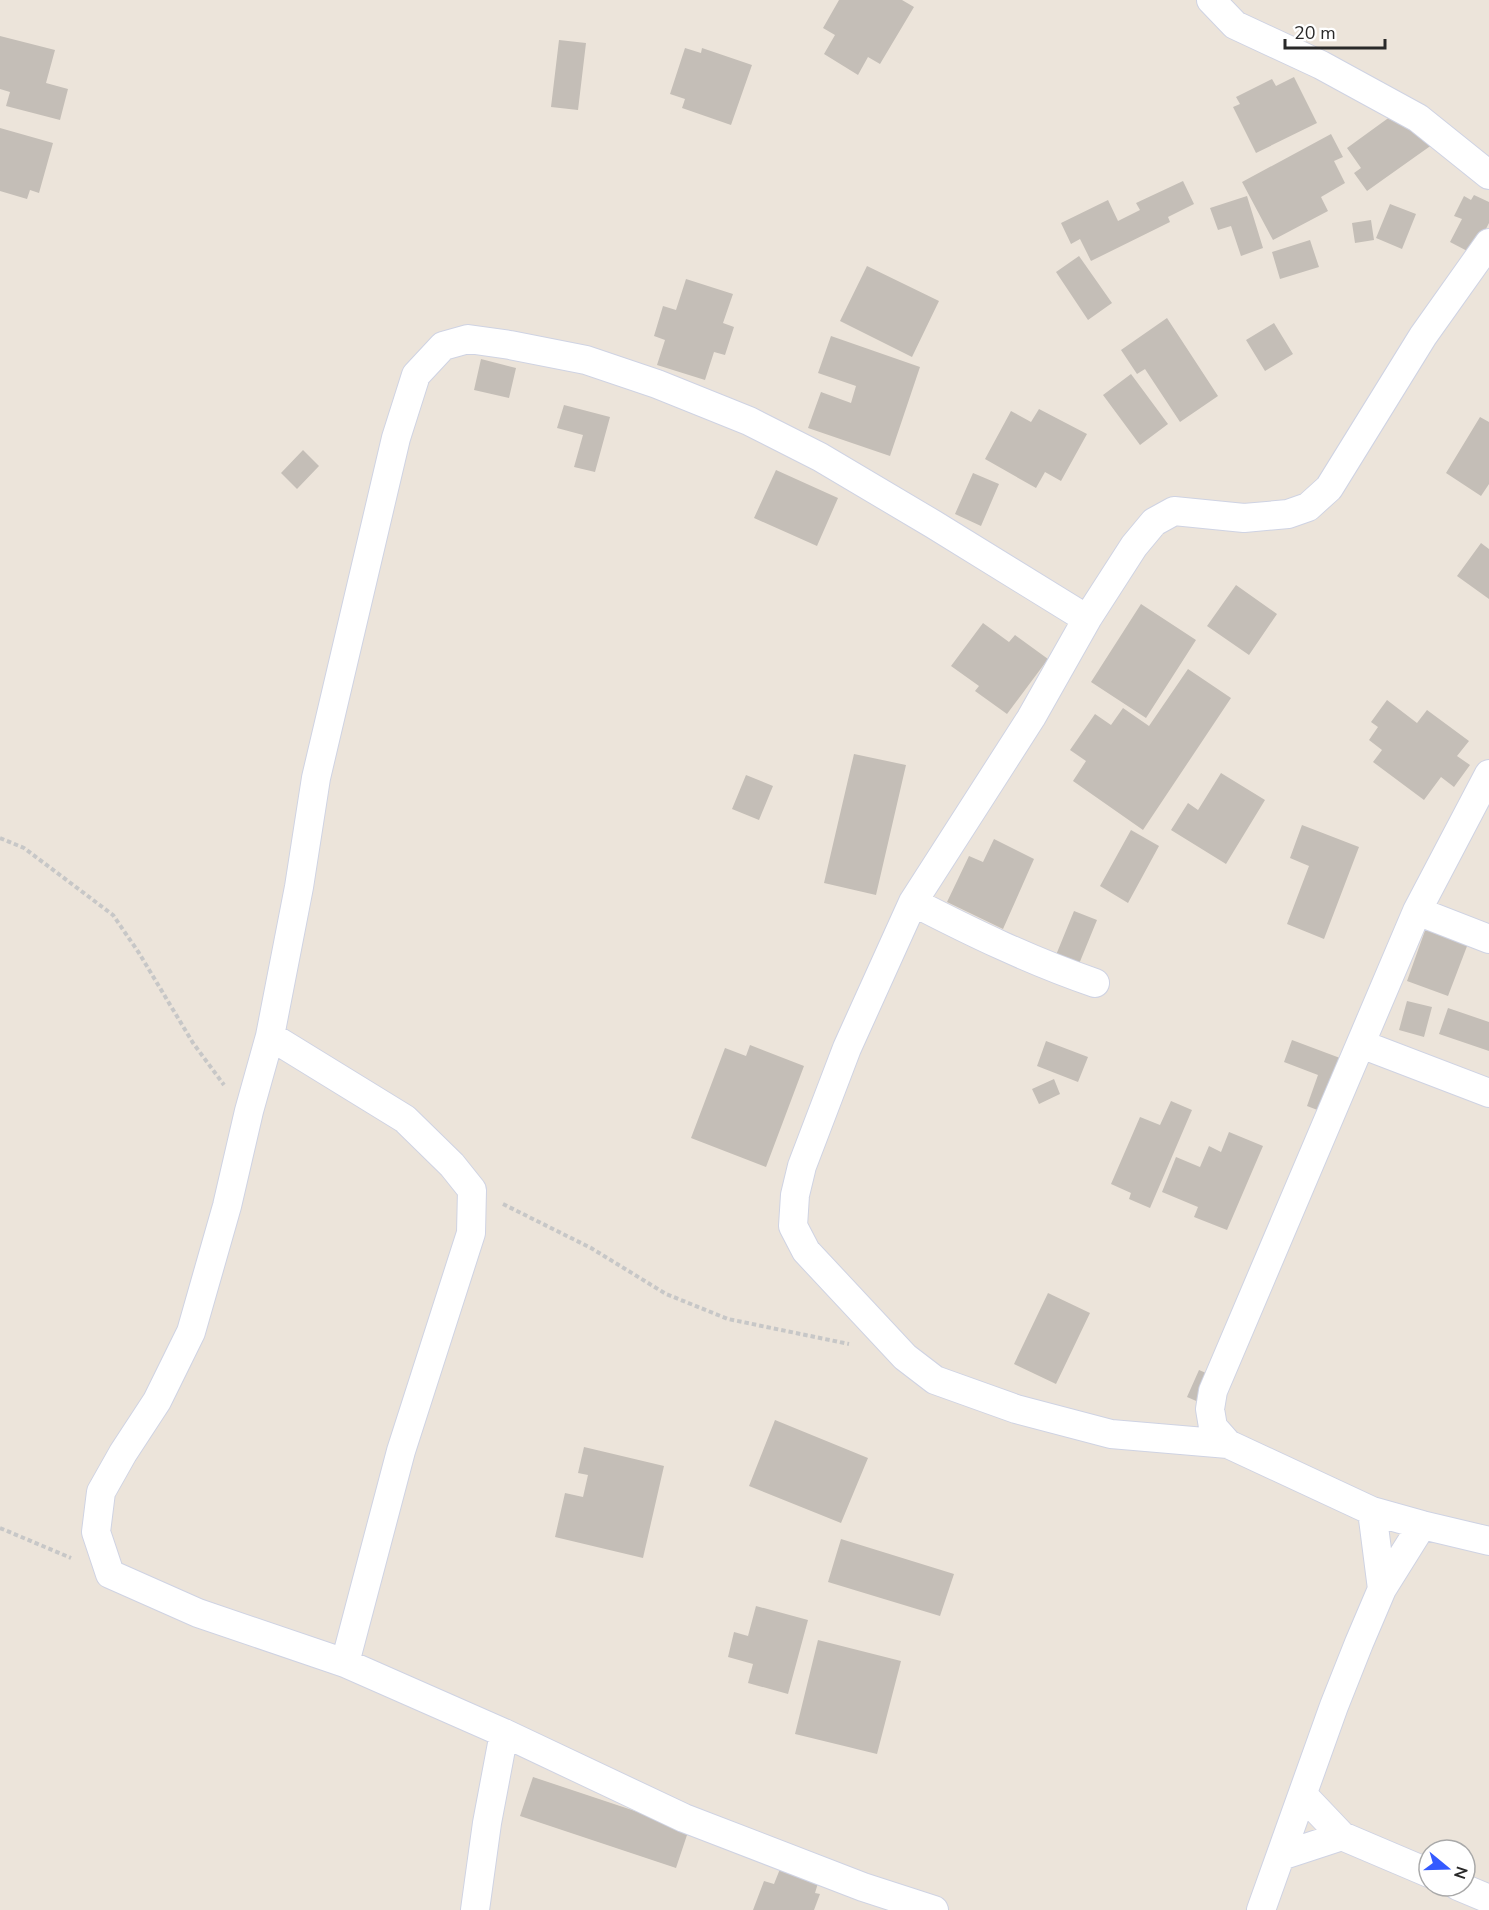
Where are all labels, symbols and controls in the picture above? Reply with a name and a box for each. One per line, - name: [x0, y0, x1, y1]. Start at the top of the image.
- scale bar: [1285, 12, 1386, 50]
- text: 20 m: [1294, 21, 1336, 45]
- north arrow: [1417, 1838, 1477, 1898]
- text: N: [1448, 1863, 1473, 1882]

